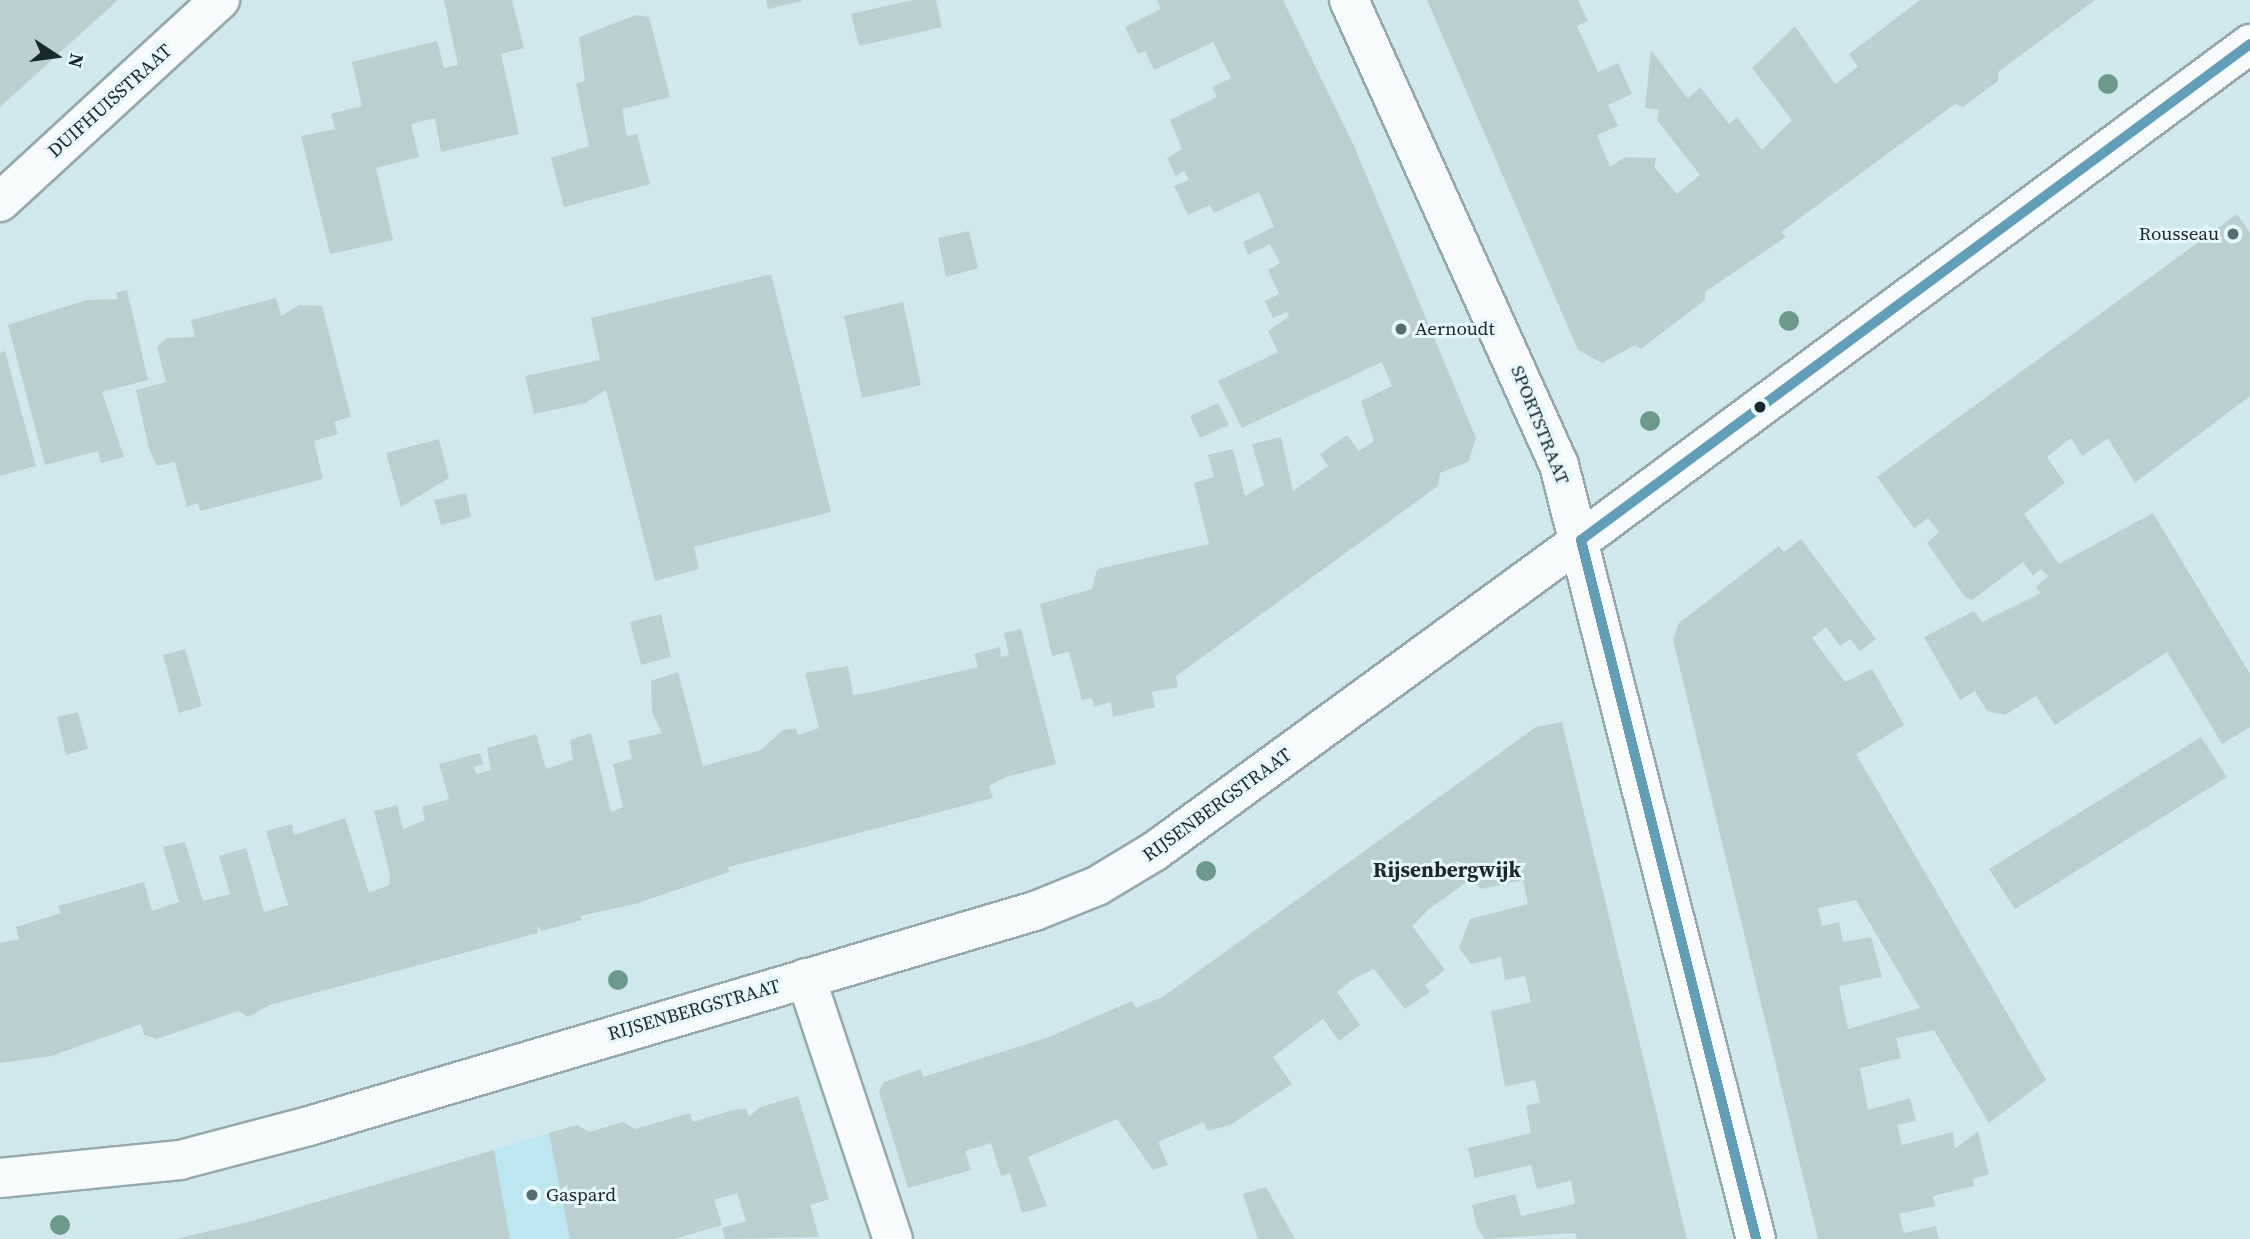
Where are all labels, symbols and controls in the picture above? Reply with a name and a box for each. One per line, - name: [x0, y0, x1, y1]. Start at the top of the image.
- north arrow: [21, 21, 91, 91]
- street label: DUIFHUISSTRAAT: [43, 39, 177, 163]
- text: N: [62, 51, 91, 70]
- place label: Rousseau: [2139, 223, 2219, 245]
- marker: Rousseau: [2225, 226, 2241, 242]
- place label: Aernoudt: [1415, 318, 1495, 340]
- marker: Aernoudt: [1393, 321, 1409, 337]
- street label: SPORTSTRAAT: [1506, 362, 1574, 488]
- unlabelled marker: [1753, 400, 1767, 414]
- street label: RIJSENBERGSTRAAT: [1138, 743, 1296, 867]
- district label: Rijsenbergwijk: [1373, 857, 1521, 883]
- street label: RIJSENBERGSTRAAT: [605, 974, 783, 1046]
- place label: Gaspard: [546, 1184, 616, 1206]
- marker: Gaspard: [524, 1187, 540, 1203]

